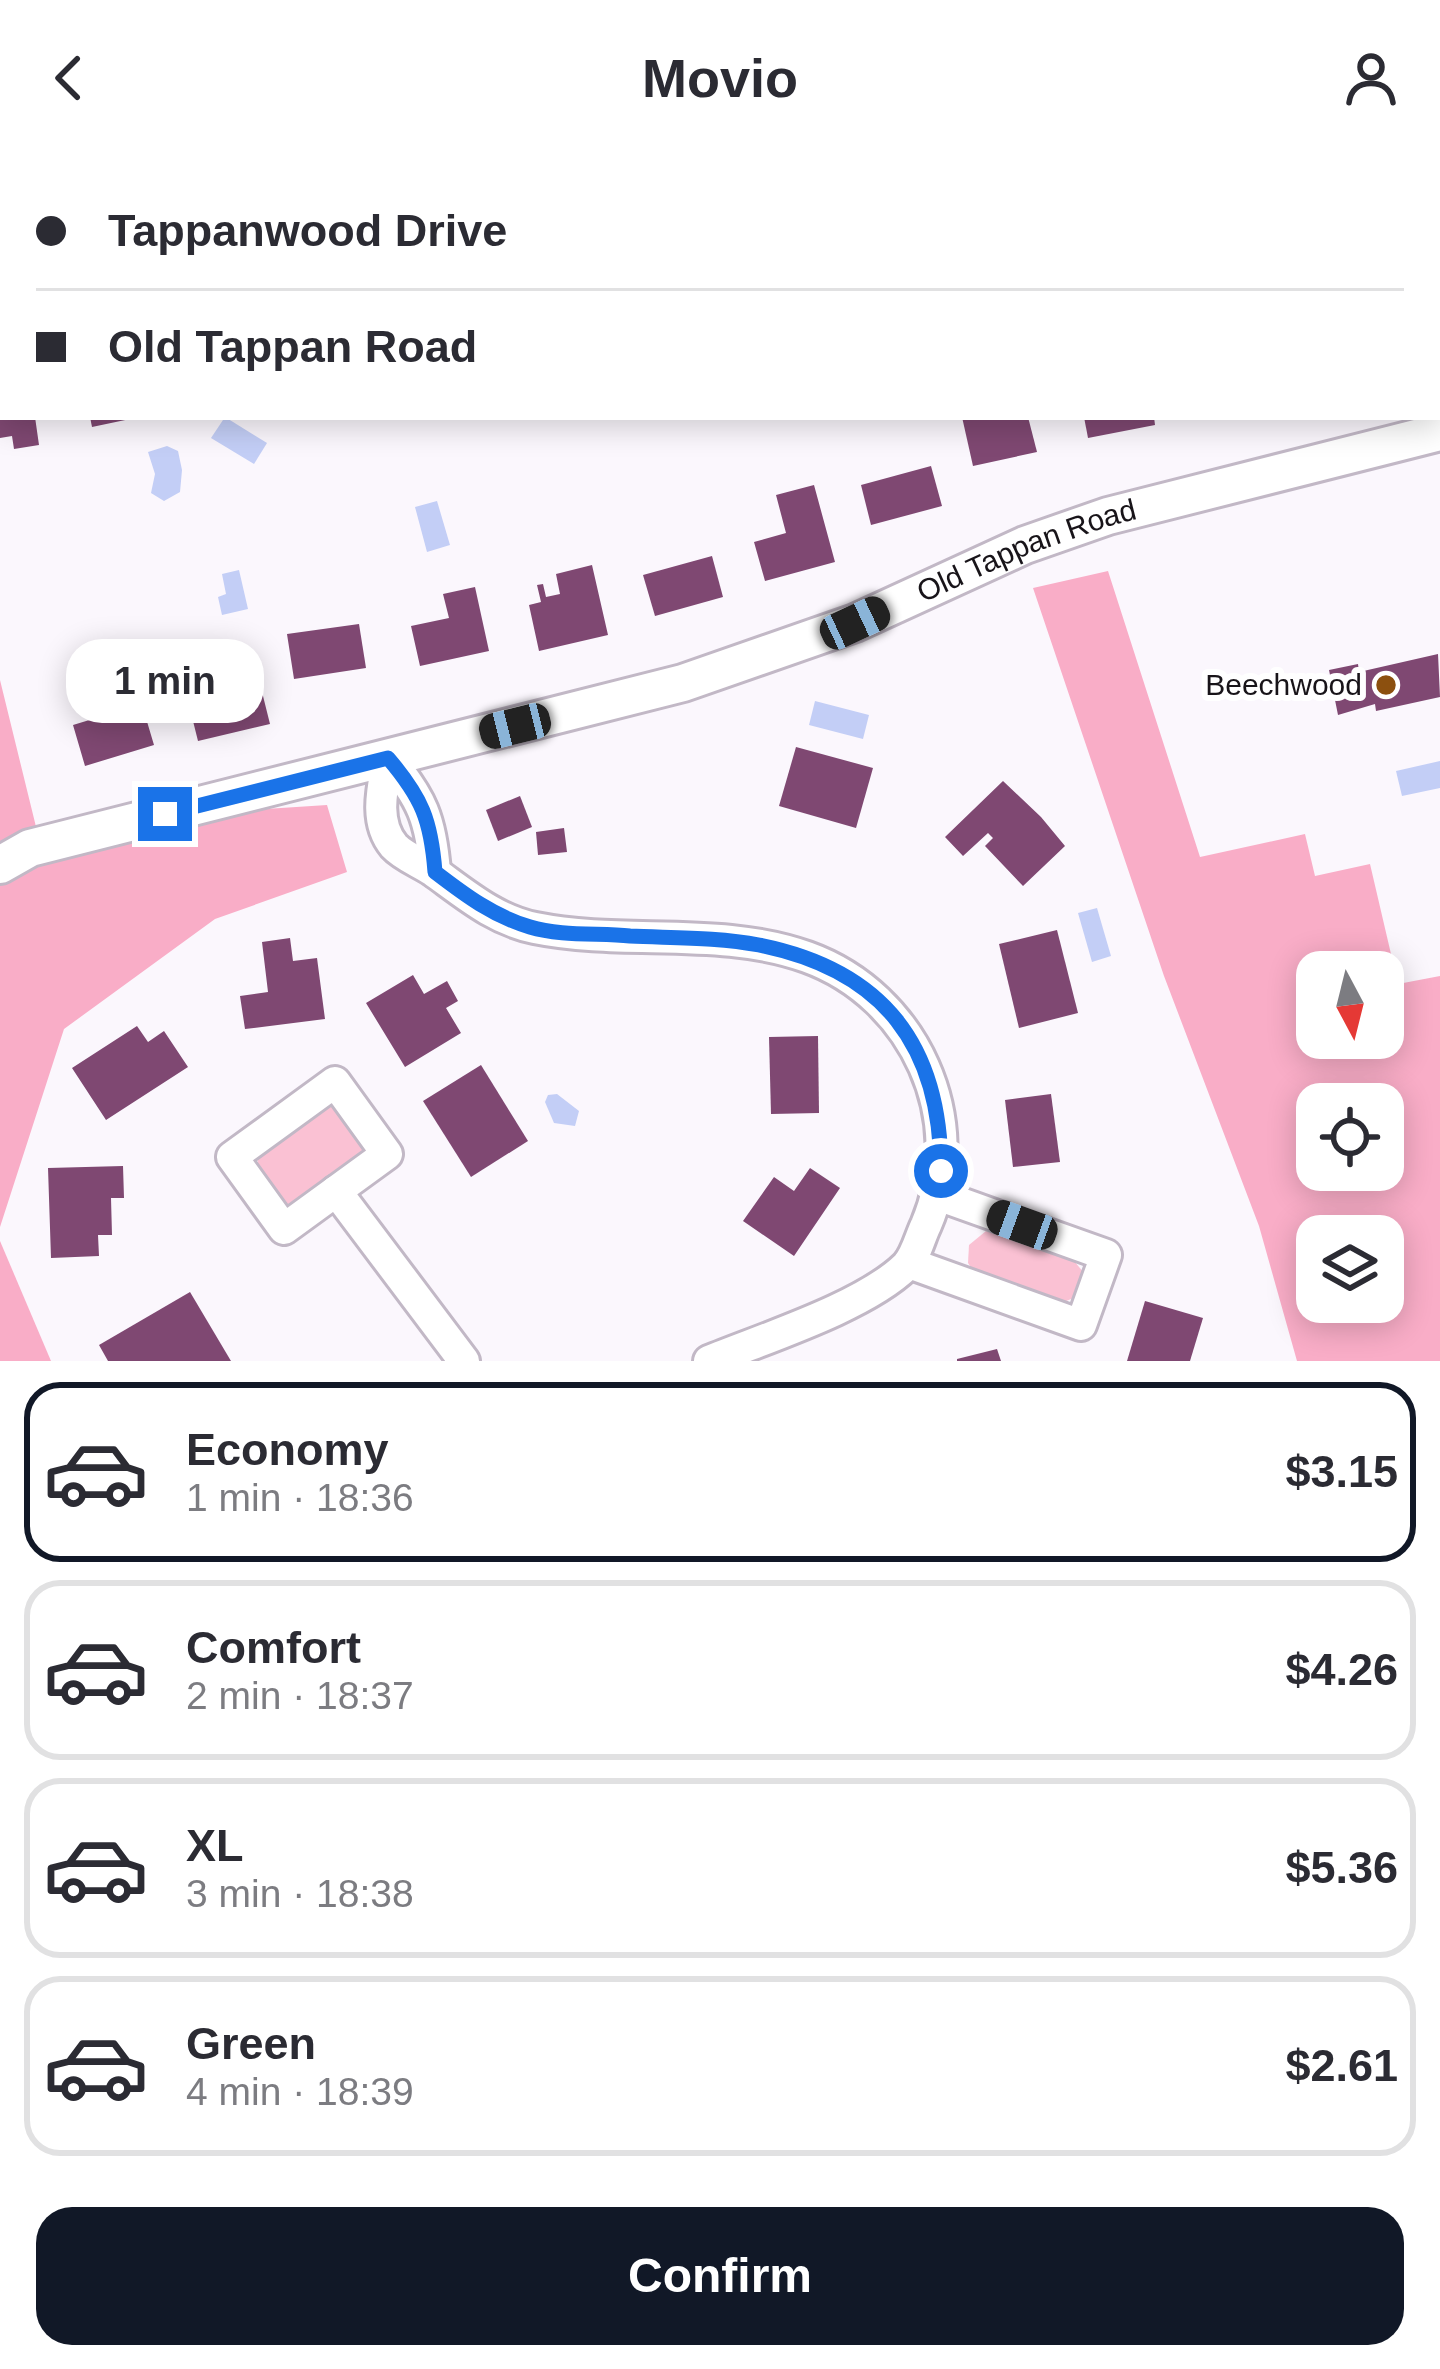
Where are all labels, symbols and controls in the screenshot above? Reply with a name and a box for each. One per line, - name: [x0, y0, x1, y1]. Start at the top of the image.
- icon: back: [36, 45, 102, 111]
- icon: person: [1338, 45, 1404, 111]
- text: Movio: [642, 48, 798, 108]
- text: Tappanwood Drive: [108, 205, 507, 256]
- text: Old Tappan Road: [108, 321, 477, 372]
- street label: Old Tappan Road: [912, 493, 1139, 608]
- car: [815, 591, 895, 655]
- callout: 1 min: [66, 640, 264, 724]
- text: 1 min: [114, 659, 216, 702]
- place label: Beechwood: [1205, 668, 1362, 701]
- marker: Beechwood: [1373, 672, 1399, 698]
- car: [476, 700, 554, 752]
- route end: [138, 787, 192, 841]
- north arrow: [1296, 951, 1404, 1059]
- map controls: [1296, 951, 1404, 1323]
- button: locate: [1296, 1083, 1404, 1191]
- route start: [914, 1144, 968, 1198]
- car: [982, 1196, 1062, 1254]
- button: layers: [1296, 1215, 1404, 1323]
- icon: car: [42, 1418, 150, 1526]
- text: Economy: [186, 1424, 389, 1475]
- text: $3.15: [1285, 1446, 1398, 1497]
- text: 1 min · 18:36: [186, 1476, 414, 1519]
- icon: car: [42, 1616, 150, 1724]
- text: Comfort: [186, 1622, 361, 1673]
- text: $4.26: [1285, 1644, 1398, 1695]
- text: 2 min · 18:37: [186, 1674, 414, 1717]
- icon: car: [42, 1814, 150, 1922]
- text: XL: [186, 1820, 244, 1871]
- text: $5.36: [1285, 1842, 1398, 1893]
- text: 3 min · 18:38: [186, 1872, 414, 1915]
- icon: car: [42, 2012, 150, 2120]
- text: Green: [186, 2018, 316, 2069]
- text: $2.61: [1285, 2040, 1398, 2091]
- text: 4 min · 18:39: [186, 2070, 414, 2113]
- button: Confirm: [36, 2207, 1404, 2345]

